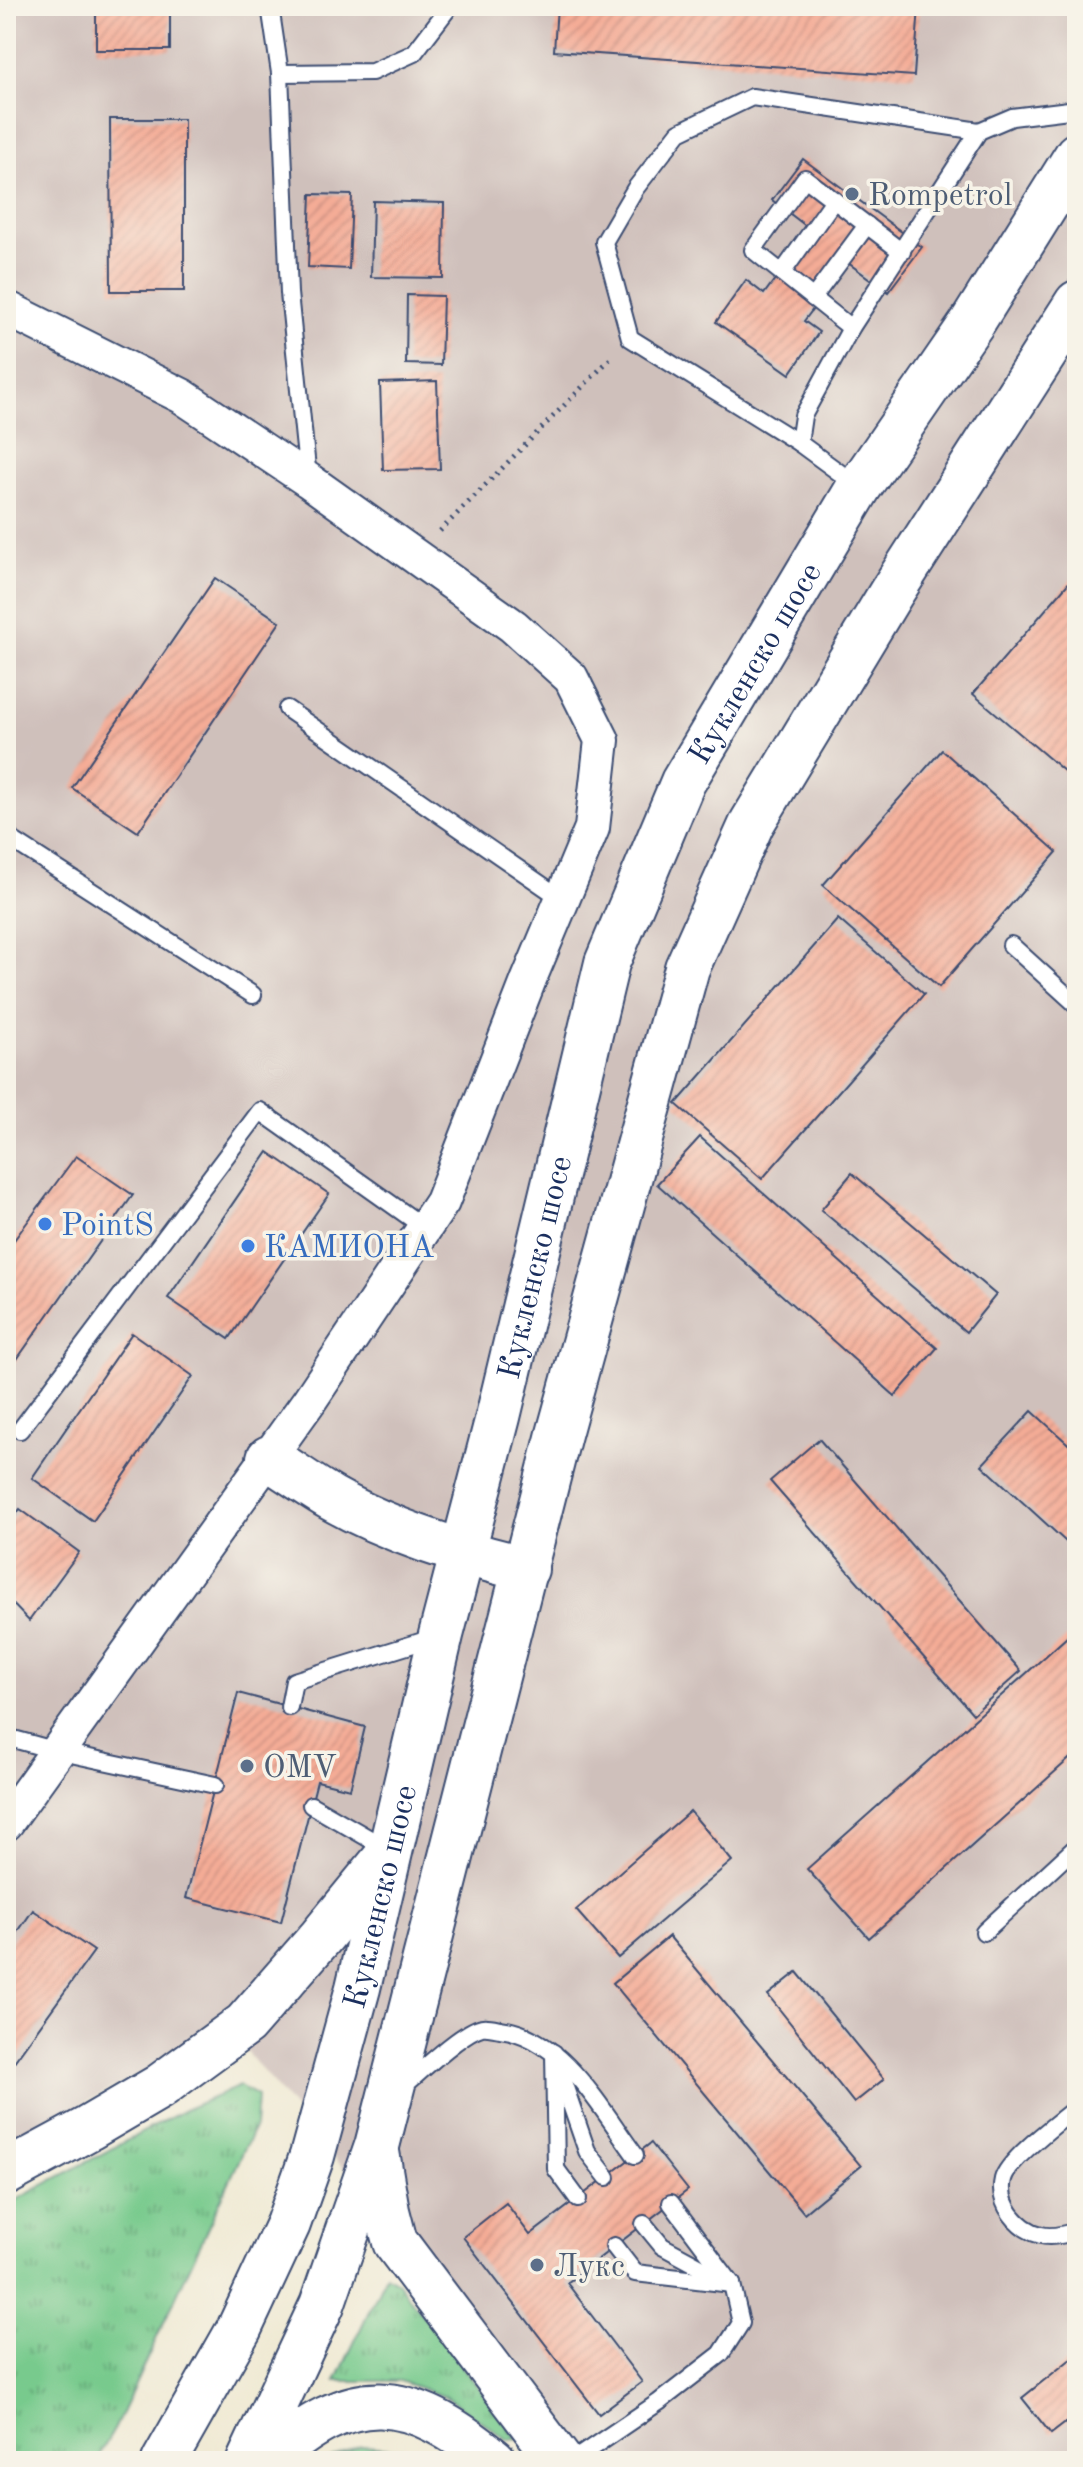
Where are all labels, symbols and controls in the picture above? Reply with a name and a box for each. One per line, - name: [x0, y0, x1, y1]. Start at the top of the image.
- place label: Rompetrol: [868, 181, 1012, 213]
- marker: Rompetrol: [843, 185, 861, 203]
- street label: Кукленско шосе: [684, 558, 829, 771]
- street label: Кукленско шосе: [495, 1153, 579, 1383]
- place label: PointS: [61, 1211, 154, 1243]
- marker: PointS: [36, 1215, 54, 1233]
- place label: КАМИОНА: [264, 1233, 434, 1265]
- marker: КАМИОНА: [239, 1237, 257, 1255]
- place label: OMV: [263, 1753, 337, 1785]
- marker: OMV: [238, 1757, 256, 1775]
- street label: Кукленско шосе: [340, 1782, 424, 2013]
- place label: Лукс: [553, 2252, 625, 2284]
- marker: Лукс: [528, 2256, 546, 2274]

